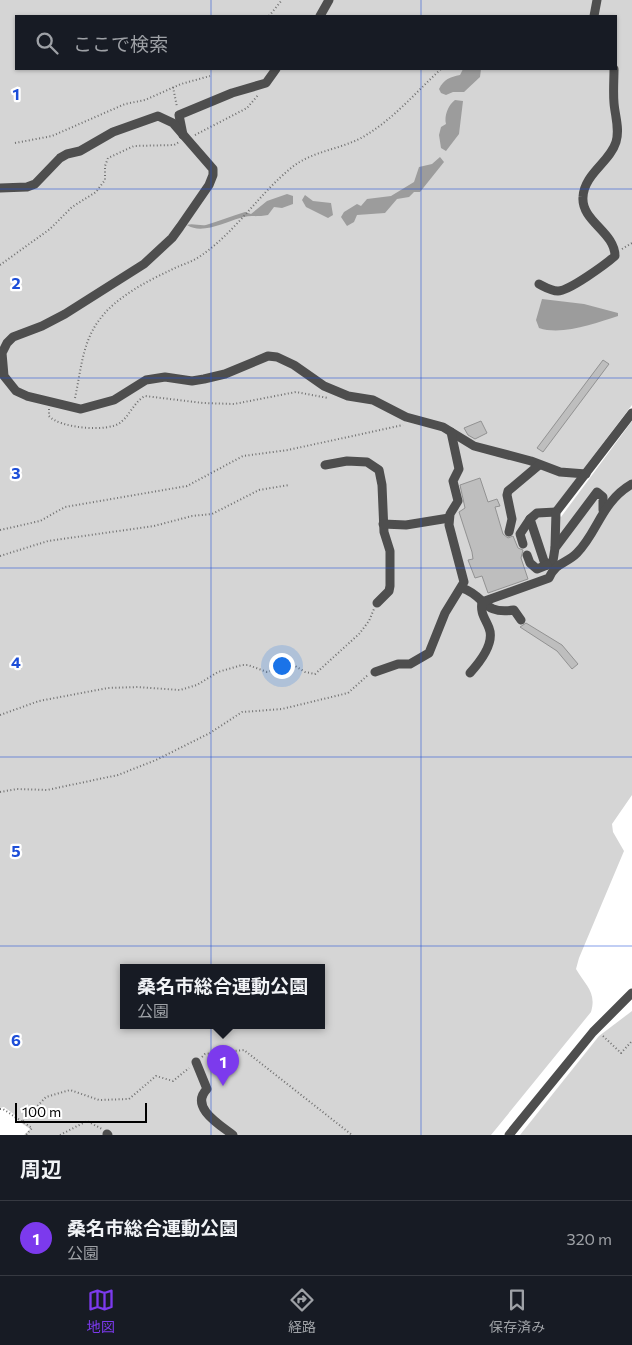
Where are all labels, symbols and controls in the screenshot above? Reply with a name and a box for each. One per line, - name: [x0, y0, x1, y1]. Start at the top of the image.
- search box: [15, 15, 617, 70]
- icon: search: [33, 29, 61, 57]
- text: ここで検索: [73, 32, 168, 55]
- text: 1: [12, 84, 20, 103]
- text: 2: [11, 273, 21, 292]
- text: 3: [11, 463, 21, 482]
- text: 4: [11, 652, 21, 671]
- your location: [269, 653, 295, 679]
- text: 5: [11, 841, 21, 860]
- popup: [120, 964, 325, 1029]
- text: 桑名市総合運動公園: [137, 974, 308, 997]
- text: 公園: [137, 1001, 169, 1020]
- text: 6: [11, 1030, 21, 1049]
- pin: 1: [207, 1045, 239, 1086]
- scale bar: [15, 1100, 148, 1123]
- text: 100 m: [22, 1103, 61, 1120]
- text: 周辺: [20, 1156, 62, 1181]
- text: 桑名市総合運動公園: [67, 1216, 238, 1239]
- text: 1: [32, 1229, 40, 1248]
- text: 320 m: [567, 1229, 612, 1248]
- text: 公園: [67, 1243, 99, 1262]
- tab: 地図: [87, 1286, 115, 1336]
- tab: 経路: [288, 1286, 316, 1336]
- tab: 保存済み: [489, 1286, 545, 1336]

